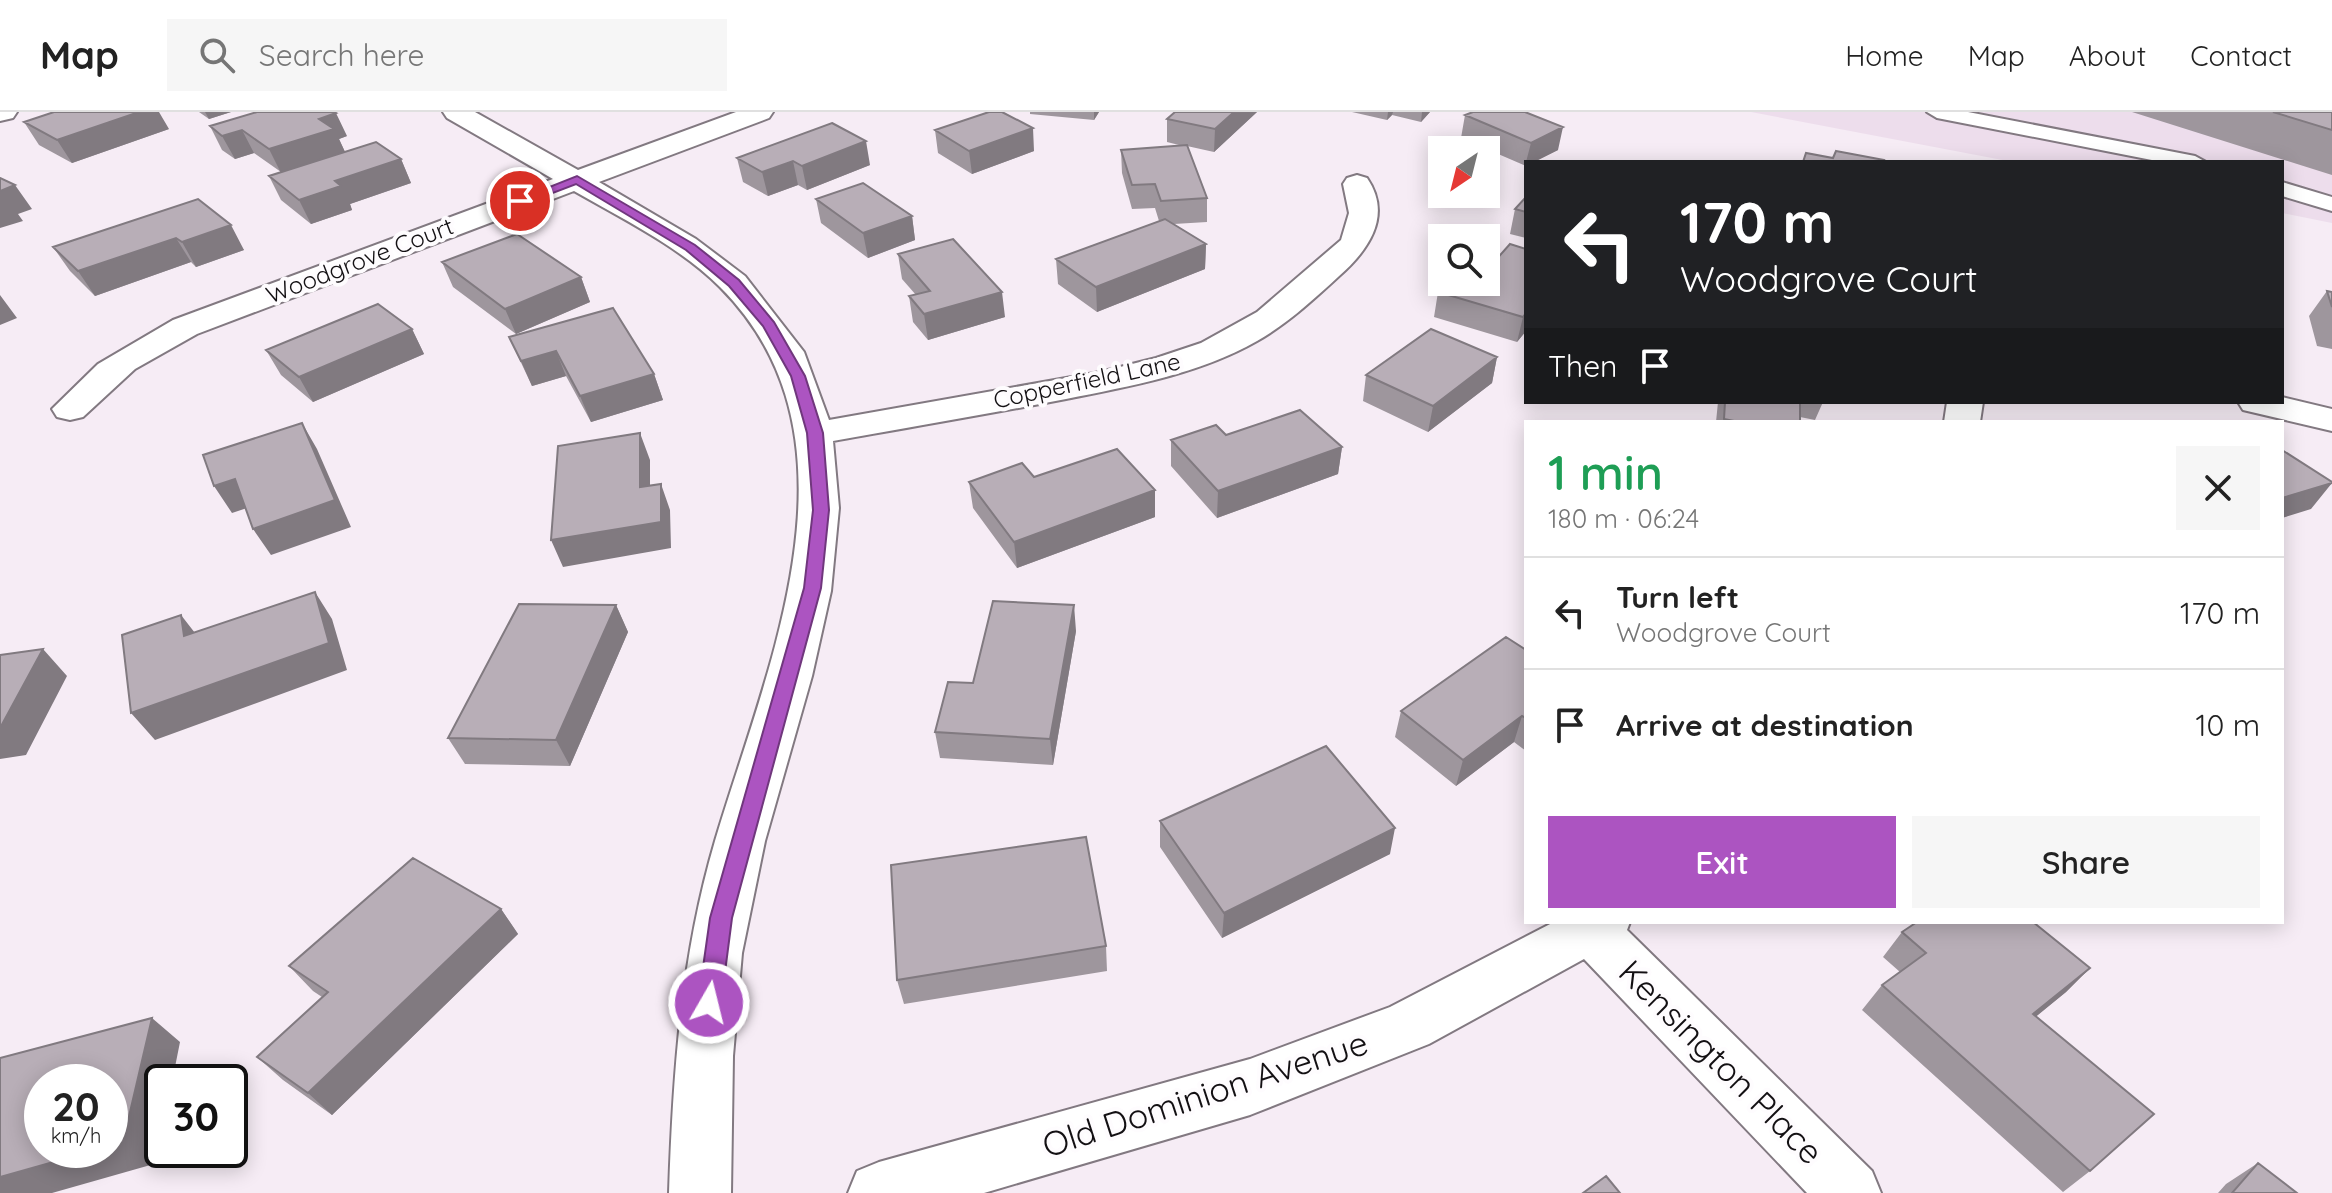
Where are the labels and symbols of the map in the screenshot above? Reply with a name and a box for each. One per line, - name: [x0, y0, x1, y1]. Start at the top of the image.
- north arrow: [1428, 136, 1500, 208]
- pin: [486, 167, 554, 235]
- street label: Woodgrove Court: [262, 211, 458, 310]
- street label: Copperfield Lane: [991, 346, 1183, 414]
- street label: Kensington Place: [1610, 950, 1833, 1173]
- position arrow: [667, 961, 751, 1045]
- street label: Old Dominion Avenue: [1037, 1021, 1373, 1166]
- speed limit sign: 30: [144, 1064, 248, 1168]

